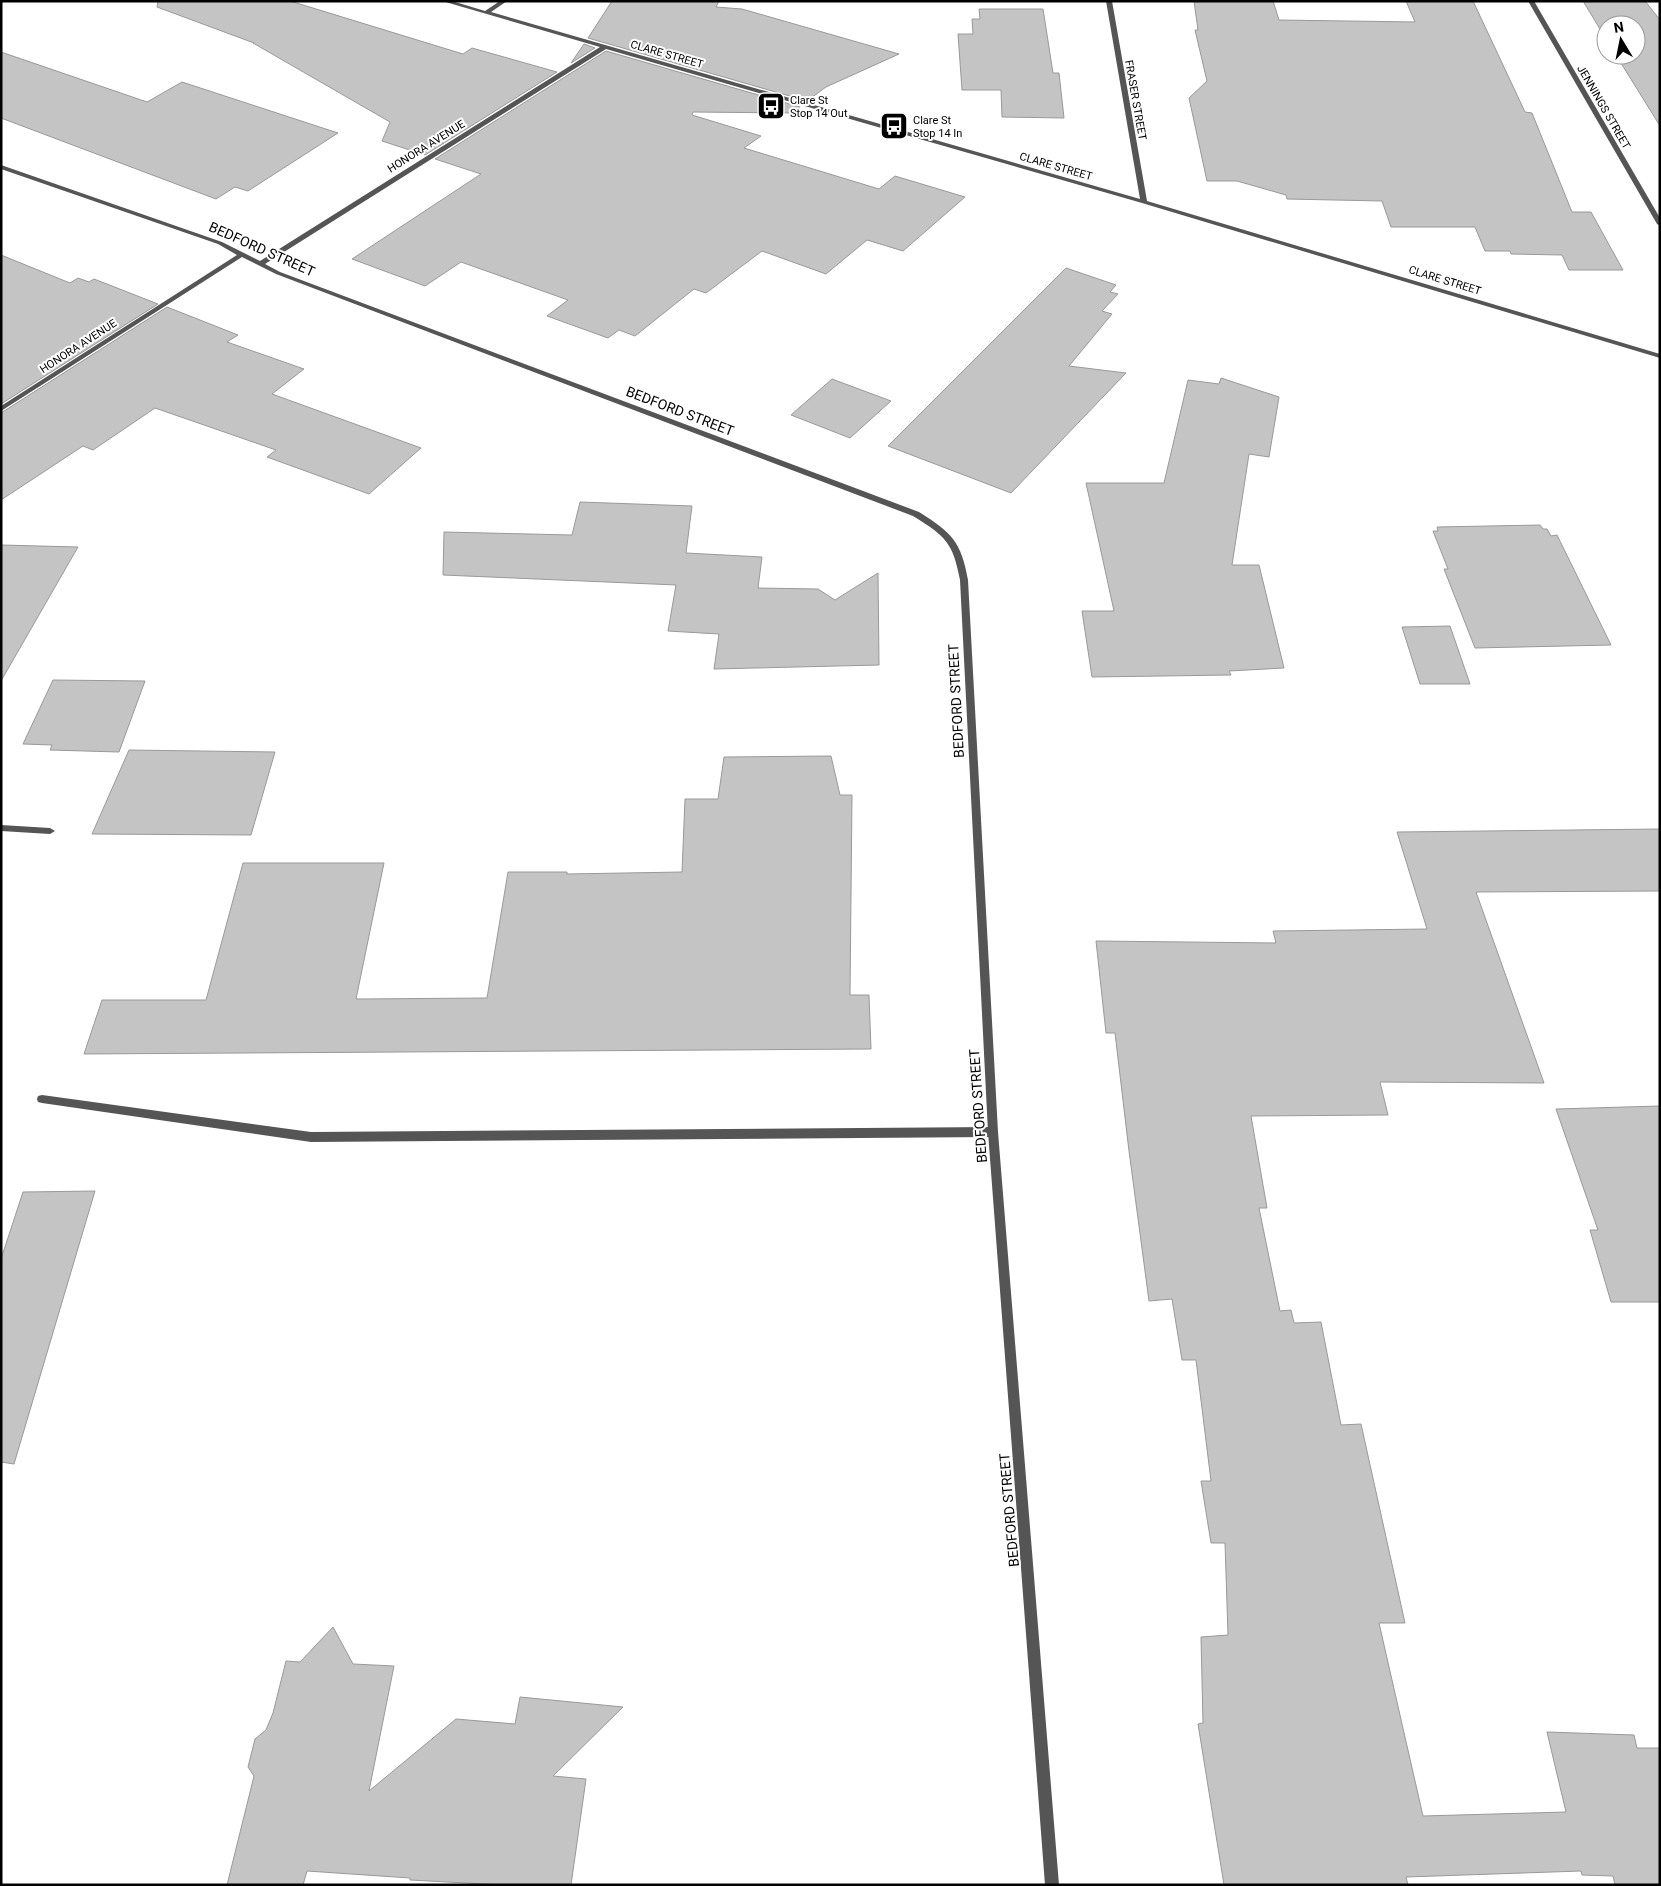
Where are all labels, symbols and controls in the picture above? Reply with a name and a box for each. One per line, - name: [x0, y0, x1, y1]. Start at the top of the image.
- north arrow: [1596, 15, 1646, 65]
- text: N: [1612, 18, 1625, 36]
- street label: CLARE STREET: [629, 38, 705, 71]
- street label: FRASER STREET: [1122, 59, 1149, 142]
- street label: JENNINGS STREET: [1574, 63, 1633, 152]
- bus stop icon: Clare St Stop 14 Out: [756, 91, 786, 121]
- place label: Clare St Stop 14 Out: [790, 94, 848, 120]
- bus stop icon: Clare St Stop 14 In: [879, 111, 909, 141]
- place label: Clare St Stop 14 In: [913, 114, 962, 140]
- street label: HONORA AVENUE: [385, 117, 467, 175]
- street label: CLARE STREET: [1018, 150, 1094, 183]
- street label: BEDFORD STREET: [207, 218, 318, 280]
- street label: CLARE STREET: [1407, 263, 1483, 298]
- street label: HONORA AVENUE: [38, 317, 119, 376]
- street label: BEDFORD STREET: [624, 383, 737, 439]
- street label: BEDFORD STREET: [945, 643, 967, 758]
- street label: BEDFORD STREET: [966, 1048, 990, 1164]
- street label: BEDFORD STREET: [996, 1452, 1022, 1568]

